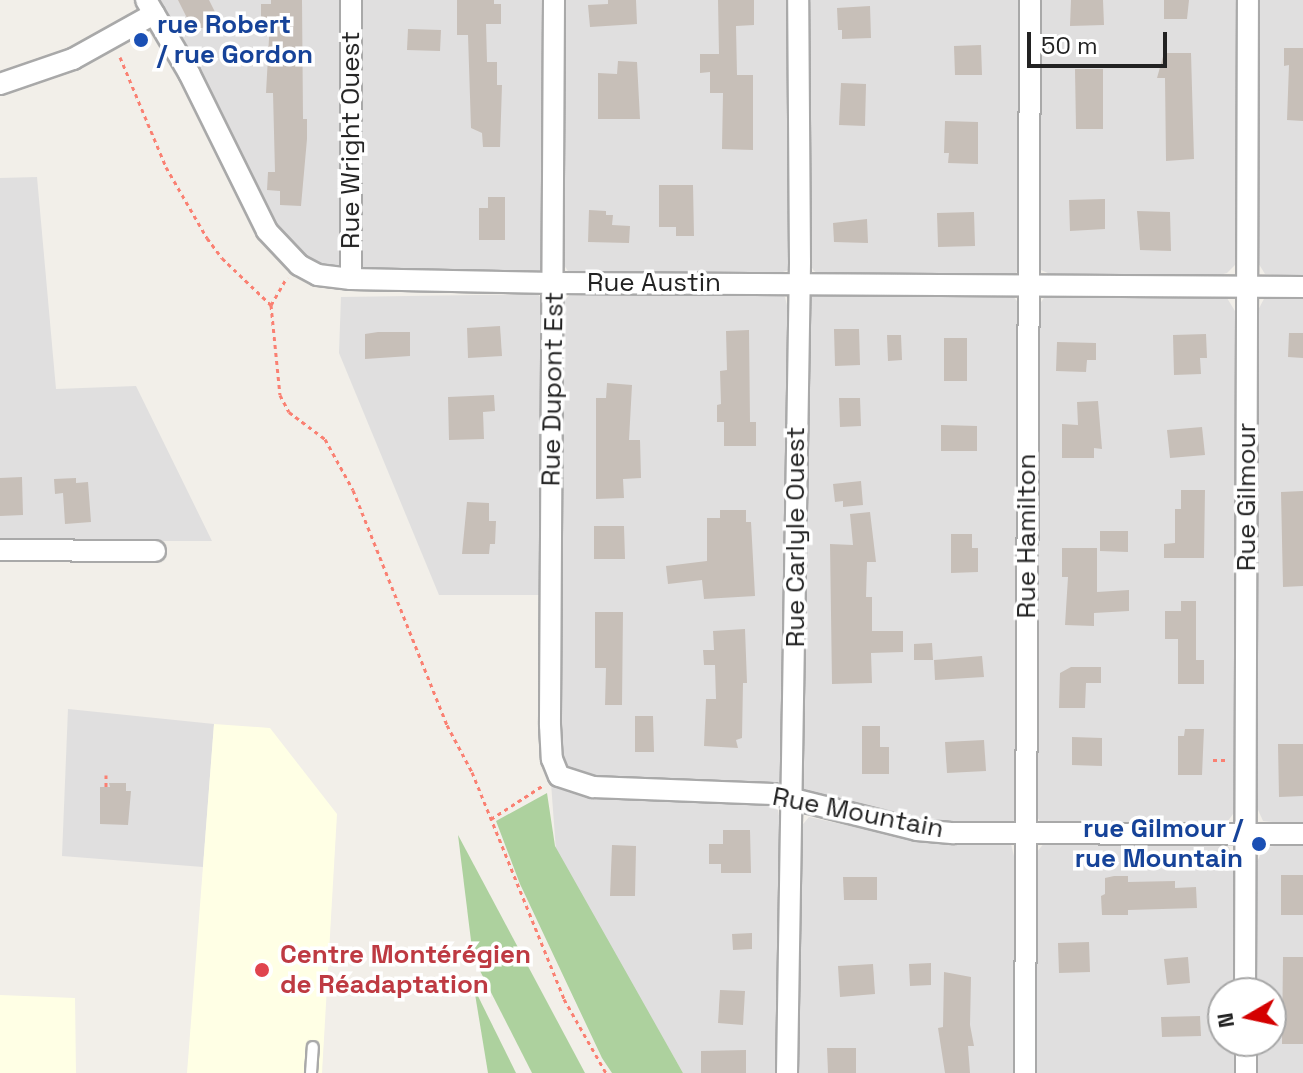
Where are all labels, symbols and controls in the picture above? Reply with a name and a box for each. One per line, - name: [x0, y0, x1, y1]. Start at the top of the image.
- place label: rue Robert / rue Gordon: [157, 9, 313, 70]
- scale bar: [1031, 16, 1171, 66]
- text: 50 m: [1041, 30, 1098, 61]
- marker: rue Robert / rue Gordon: [132, 31, 150, 49]
- street label: Rue Wright Ouest: [335, 31, 367, 249]
- street label: Rue Austin: [587, 267, 721, 299]
- street label: Rue Dupont Est: [536, 291, 570, 487]
- street label: Rue Gilmour: [1231, 423, 1263, 571]
- street label: Rue Carlyle Ouest: [780, 427, 812, 647]
- street label: Rue Hamilton: [1011, 454, 1043, 618]
- street label: Rue Mountain: [770, 781, 946, 845]
- place label: rue Gilmour / rue Mountain: [1075, 813, 1243, 874]
- marker: rue Gilmour / rue Mountain: [1250, 835, 1268, 853]
- place label: Centre Montérégien de Réadaptation: [280, 939, 531, 1000]
- marker: Centre Montérégien de Réadaptation: [251, 959, 273, 981]
- north arrow: [1207, 977, 1287, 1057]
- text: N: [1210, 1011, 1240, 1030]

